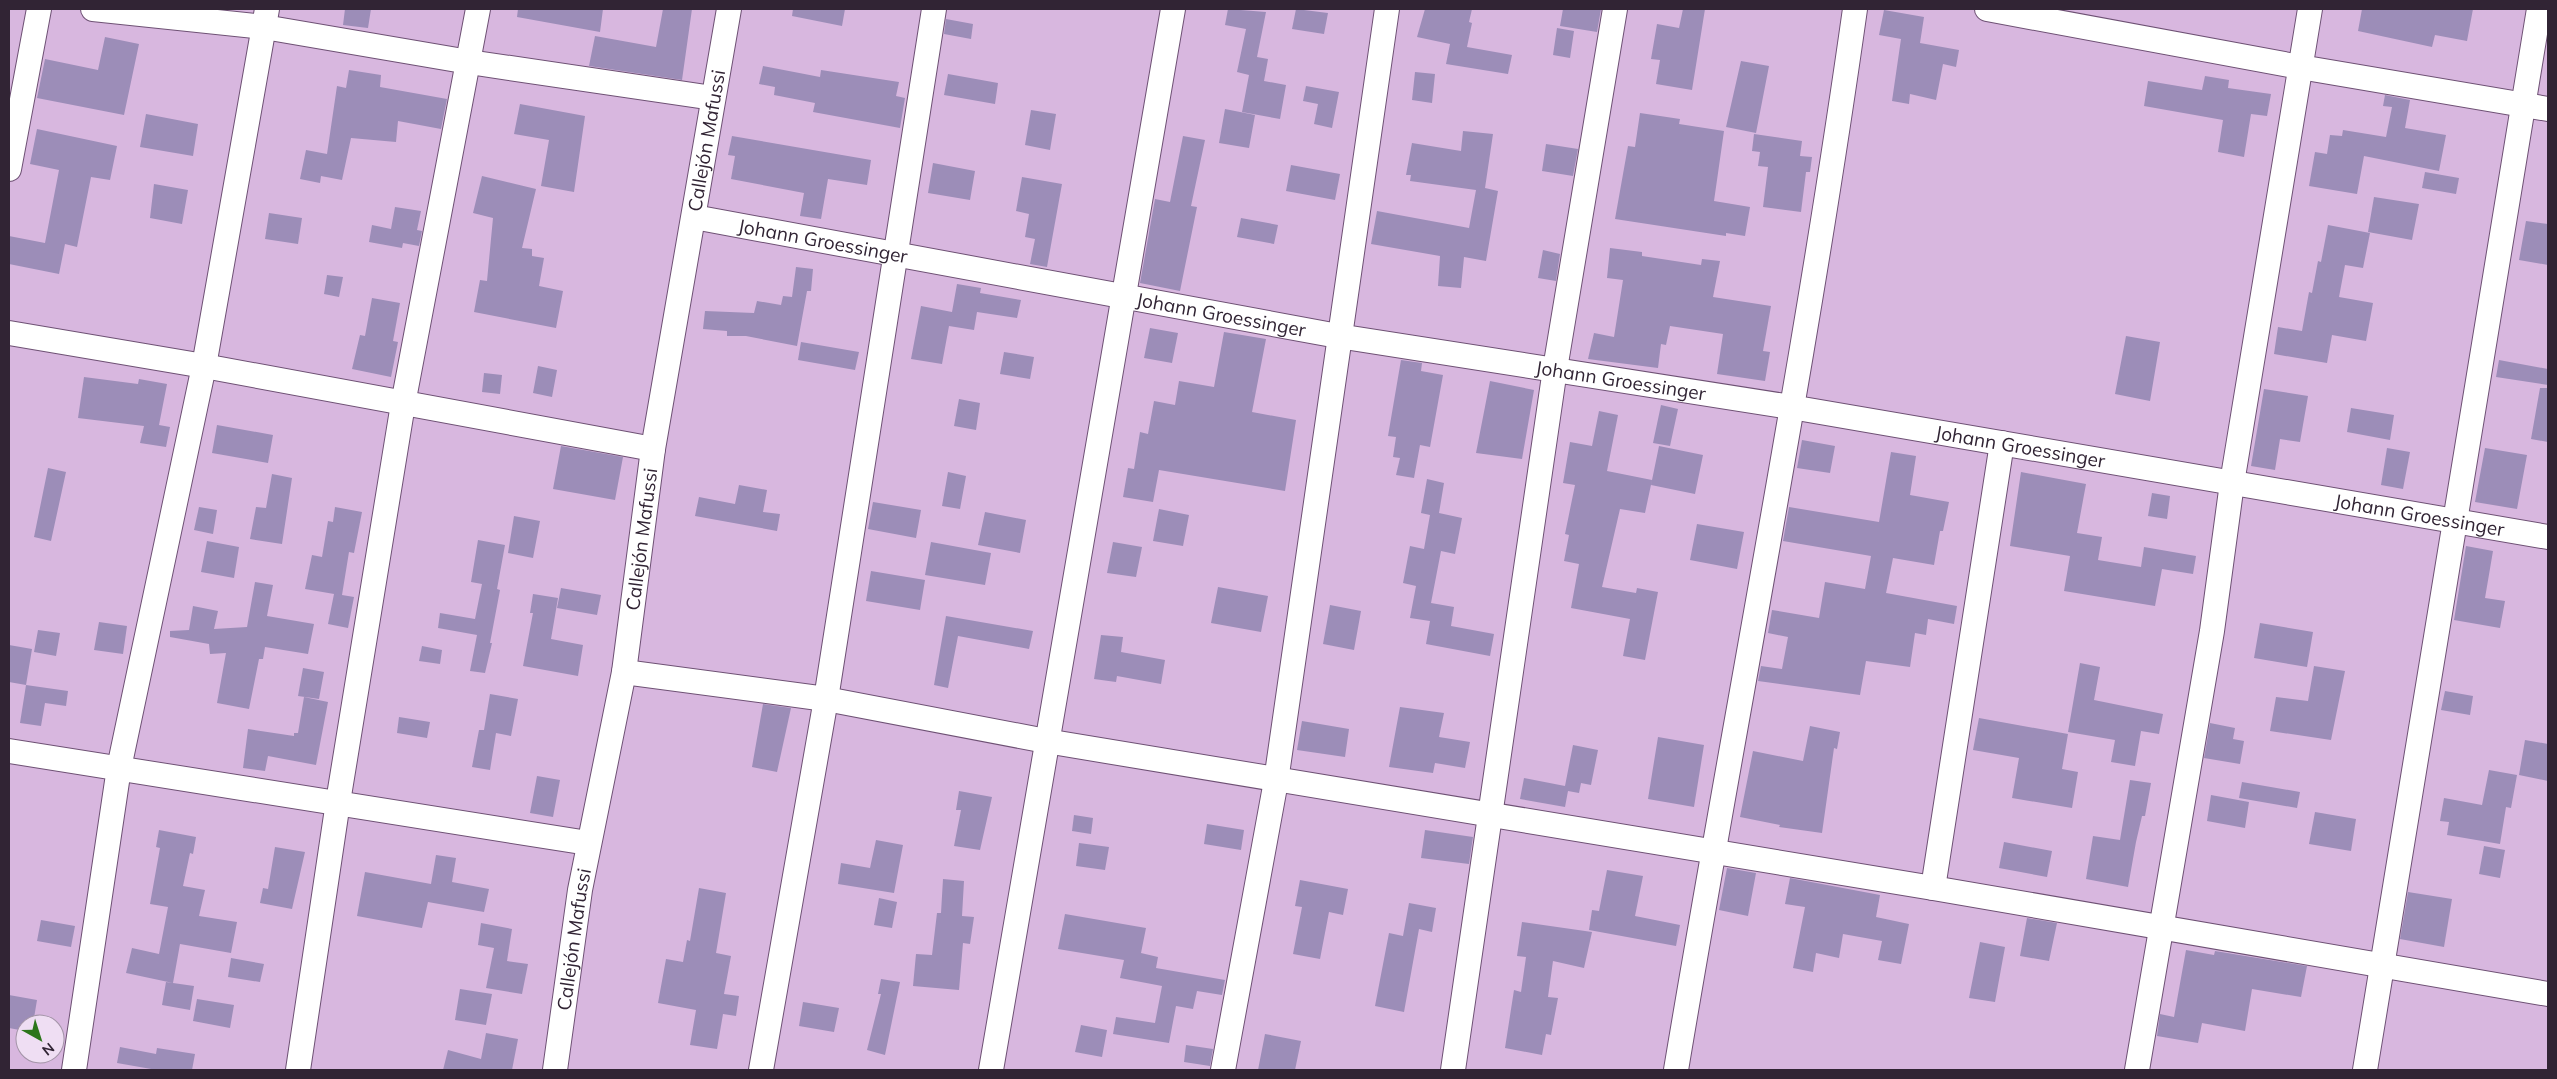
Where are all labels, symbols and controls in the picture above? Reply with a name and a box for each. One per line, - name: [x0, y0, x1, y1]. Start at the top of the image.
- street label: Callejón Mafussi: [682, 68, 730, 213]
- street label: Johann Groessinger: [736, 213, 910, 268]
- street label: Johann Groessinger: [1134, 287, 1308, 342]
- street label: Johann Groessinger: [1534, 355, 1708, 405]
- street label: Johann Groessinger: [1933, 420, 2107, 473]
- street label: Callejón Mafussi: [620, 467, 662, 612]
- street label: Johann Groessinger: [2333, 489, 2506, 541]
- street label: Callejón Mafussi: [551, 866, 596, 1012]
- north arrow: [15, 1014, 65, 1064]
- text: N: [38, 1039, 58, 1059]

